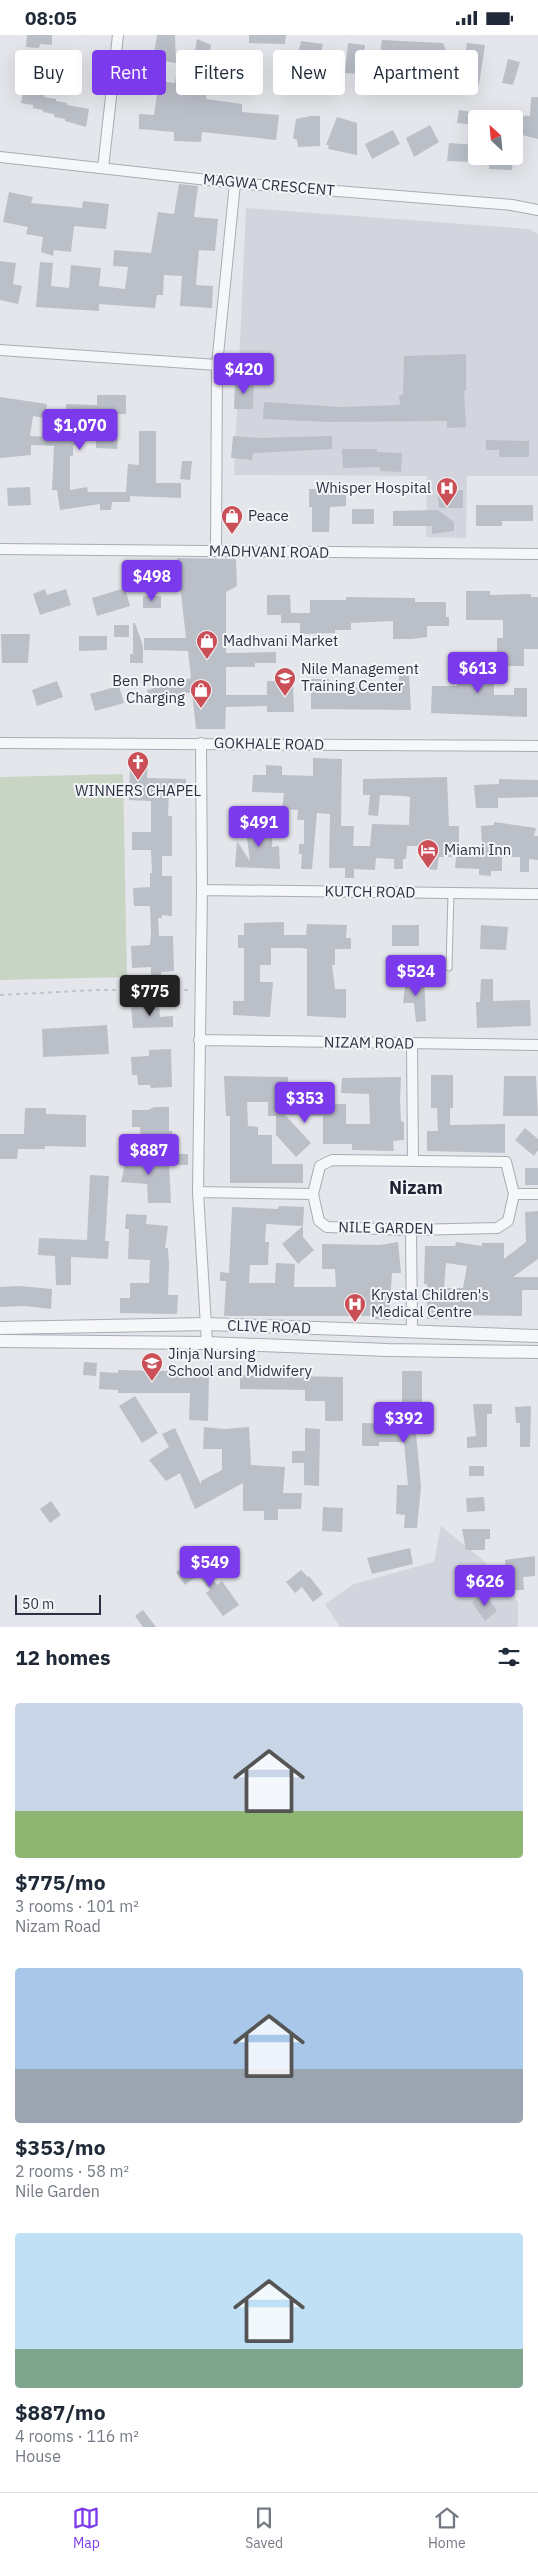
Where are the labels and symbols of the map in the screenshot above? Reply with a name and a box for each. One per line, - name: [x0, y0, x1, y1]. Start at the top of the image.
- north arrow: [468, 110, 522, 165]
- street label: MAGWA CRESCENT: [202, 169, 336, 200]
- pin: $420: [214, 353, 274, 395]
- pin: $1,070: [39, 409, 121, 451]
- hospital icon: Whisper Hospital: [435, 476, 459, 507]
- place label: Whisper Hospital: [316, 478, 431, 497]
- shop icon: Peace: [220, 504, 244, 535]
- place label: Peace: [248, 506, 289, 525]
- street label: MADHVANI ROAD: [209, 541, 329, 562]
- pin: $498: [122, 559, 182, 602]
- shop icon: Madhvani Market: [195, 629, 219, 660]
- place label: Madhvani Market: [223, 631, 338, 650]
- pin: $613: [448, 651, 508, 694]
- place label: Nile Management Training Center: [301, 659, 419, 695]
- school or university icon: Nile Management Training Center: [273, 666, 297, 697]
- place label: Ben Phone Charging: [112, 671, 185, 707]
- shop icon: Ben Phone Charging: [189, 678, 213, 709]
- street label: GOKHALE ROAD: [214, 733, 324, 754]
- church icon: WINNERS CHAPEL: [126, 750, 150, 781]
- place label: WINNERS CHAPEL: [75, 781, 202, 800]
- pin: $491: [229, 805, 289, 848]
- hotel icon: Miami Inn: [416, 838, 440, 869]
- place label: Miami Inn: [444, 840, 511, 859]
- street label: KUTCH ROAD: [324, 881, 416, 902]
- pin: $524: [386, 955, 446, 997]
- pin: $775: [120, 975, 180, 1017]
- street label: NIZAM ROAD: [324, 1032, 414, 1053]
- pin: $353: [275, 1081, 335, 1124]
- pin: $887: [119, 1133, 179, 1176]
- district label: Nizam: [389, 1176, 443, 1199]
- street label: NILE GARDEN: [338, 1217, 434, 1238]
- place label: Krystal Children's Medical Centre: [371, 1285, 489, 1321]
- hospital icon: Krystal Children's Medical Centre: [343, 1292, 367, 1323]
- street label: CLIVE ROAD: [227, 1316, 311, 1337]
- place label: Jinja Nursing School and Midwifery: [168, 1344, 313, 1380]
- school or university icon: Jinja Nursing School and Midwifery: [140, 1351, 164, 1382]
- pin: $392: [374, 1401, 434, 1444]
- pin: $549: [180, 1545, 240, 1588]
- pin: $626: [455, 1565, 515, 1607]
- scale bar: [15, 1592, 101, 1615]

